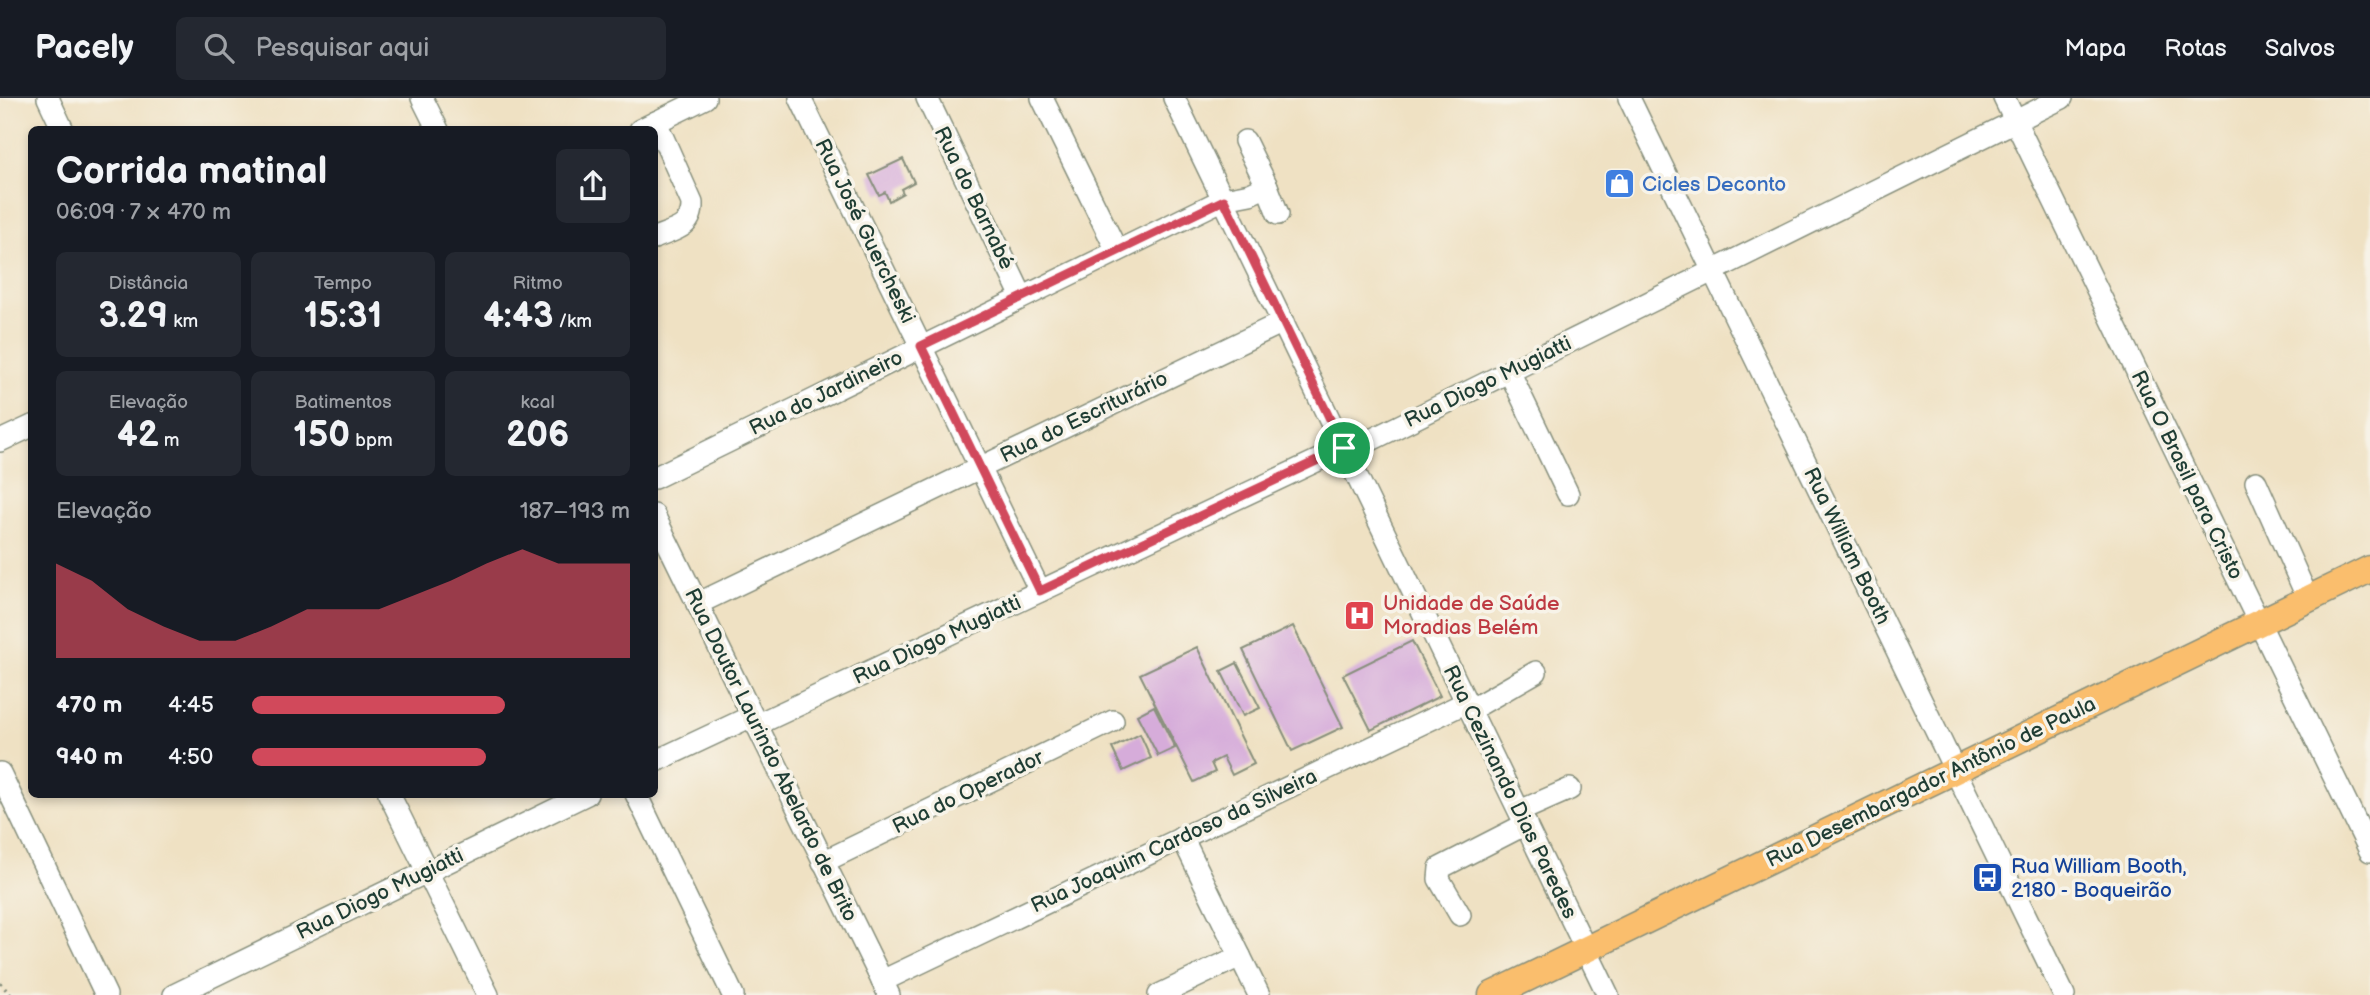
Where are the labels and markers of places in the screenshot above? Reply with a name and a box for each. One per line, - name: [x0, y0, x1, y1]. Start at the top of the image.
- shop icon: Cicles Deconto: [1602, 167, 1636, 201]
- place label: Cicles Deconto: [1642, 172, 1786, 197]
- pin: [1314, 418, 1374, 478]
- place label: Unidade de Saúde Moradias Belém: [1383, 591, 1560, 640]
- hospital icon: Unidade de Saúde Moradias Belém: [1343, 598, 1377, 632]
- place label: Rua William Booth, 2180 - Boqueirão: [2011, 854, 2186, 903]
- bus stop icon: Rua William Booth, 2180 - Boqueirão: [1971, 861, 2005, 895]

